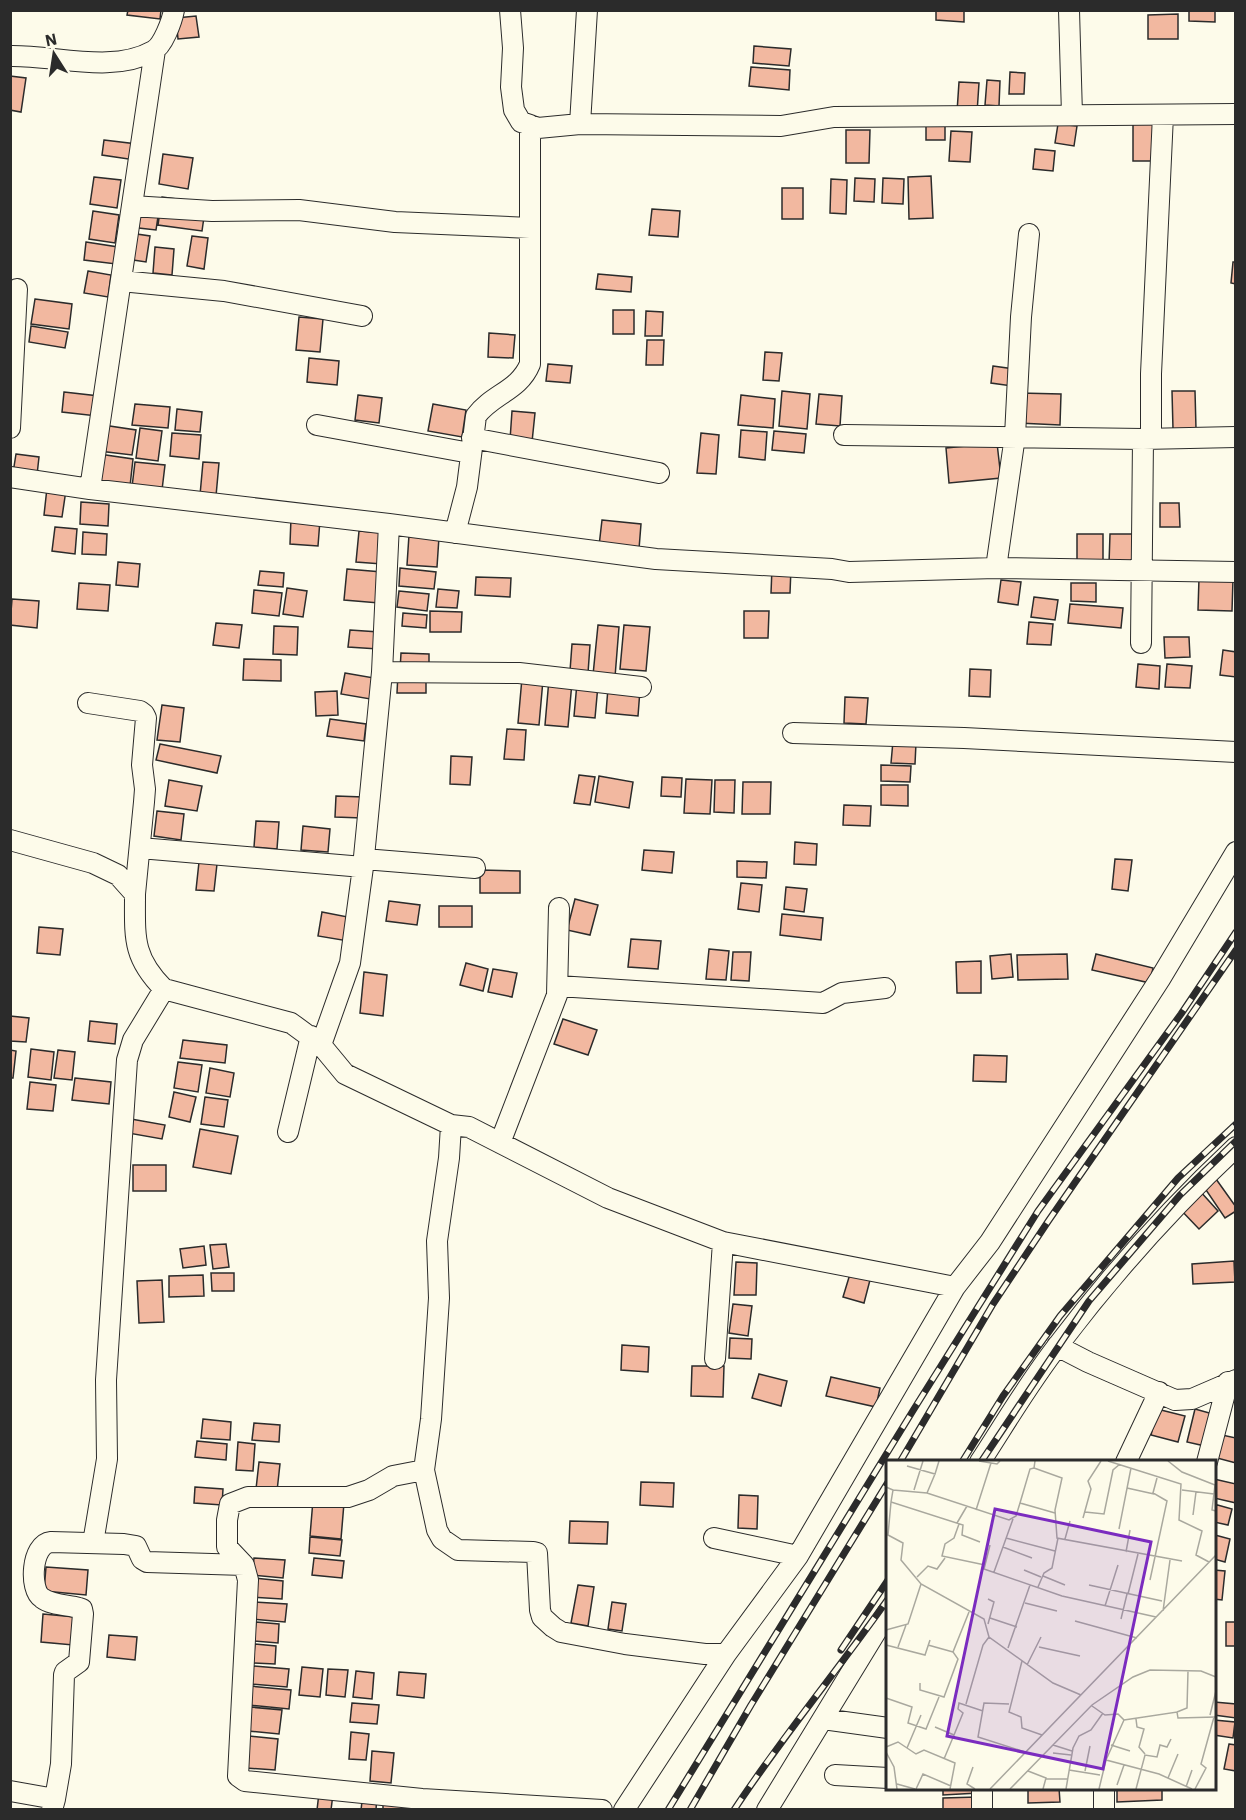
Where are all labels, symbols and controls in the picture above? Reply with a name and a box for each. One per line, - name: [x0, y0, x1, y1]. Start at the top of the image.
- north arrow: [24, 24, 84, 84]
- text: N: [43, 28, 59, 50]
- inset map: [886, 1460, 1216, 1790]

